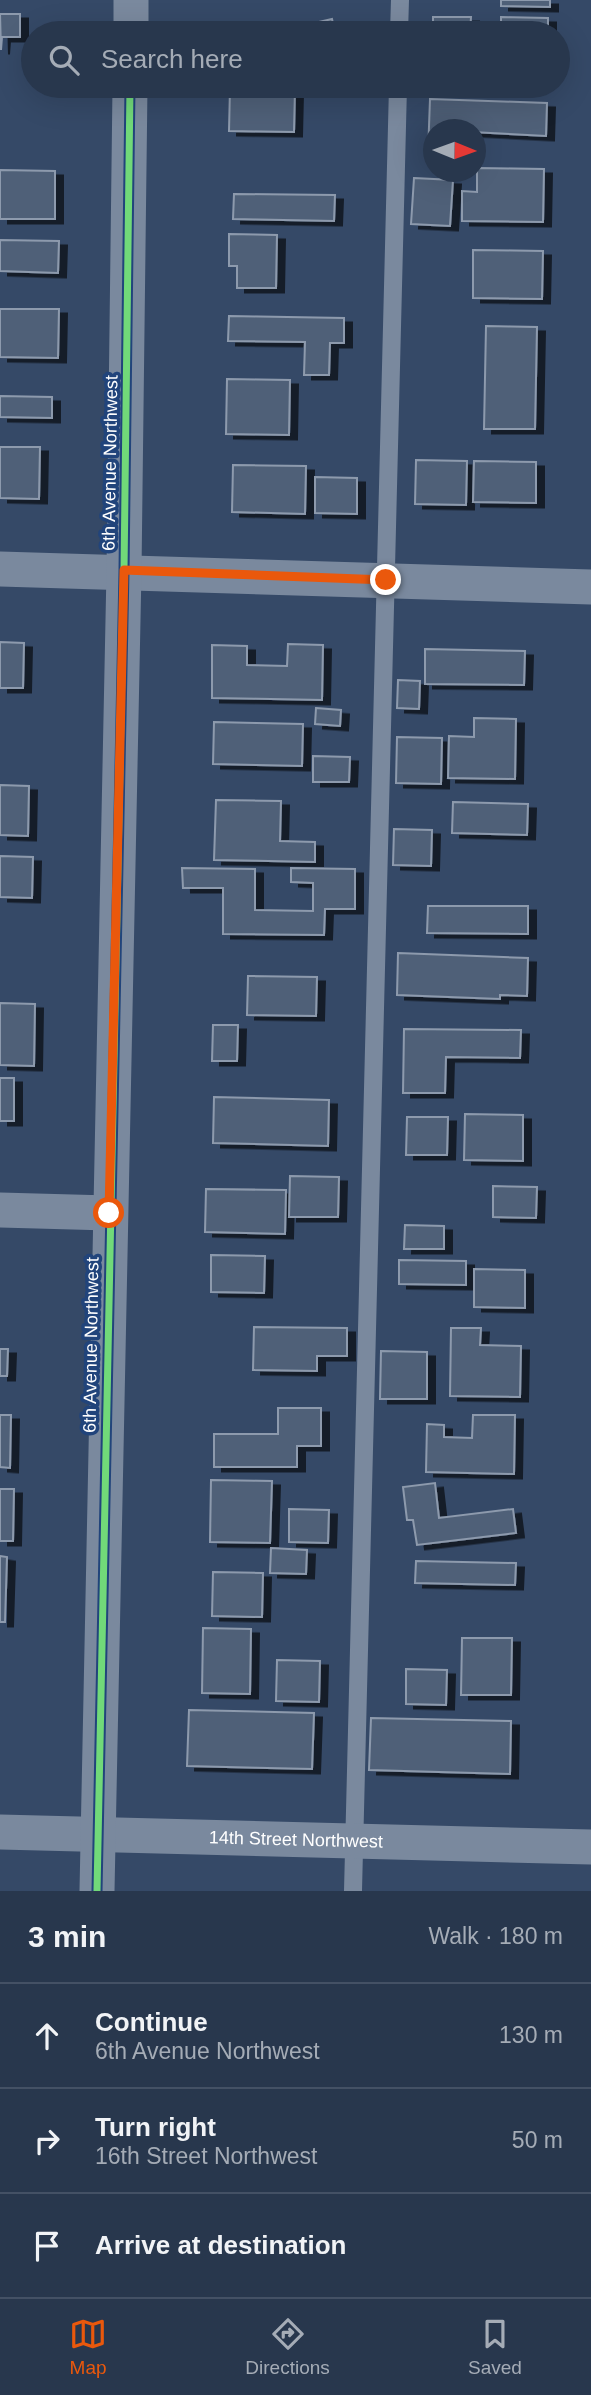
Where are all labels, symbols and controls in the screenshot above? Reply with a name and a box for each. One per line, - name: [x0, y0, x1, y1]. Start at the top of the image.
- search box: [21, 21, 570, 98]
- icon: search: [45, 41, 83, 79]
- text: Search here: [101, 44, 243, 74]
- north arrow: [423, 119, 486, 182]
- street label: 6th Avenue Northwest: [98, 375, 122, 551]
- route end: [370, 564, 401, 595]
- route start: [93, 1197, 124, 1228]
- street label: 6th Avenue Northwest: [79, 1257, 103, 1433]
- street label: 14th Street Northwest: [209, 1827, 383, 1852]
- text: 3 min: [28, 1920, 106, 1953]
- text: Walk · 180 m: [428, 1923, 563, 1949]
- text: Continue: [95, 2007, 208, 2037]
- icon: ahead: [28, 2017, 66, 2055]
- text: 130 m: [499, 2022, 563, 2048]
- text: 6th Avenue Northwest: [95, 2038, 320, 2064]
- text: Turn right: [95, 2112, 216, 2142]
- icon: right: [28, 2122, 66, 2160]
- text: 50 m: [512, 2127, 563, 2153]
- text: 16th Street Northwest: [95, 2143, 317, 2169]
- icon: arrive: [28, 2227, 66, 2265]
- text: Arrive at destination: [95, 2230, 346, 2260]
- tab: Map: [69, 2315, 107, 2379]
- tab: Directions: [245, 2315, 330, 2379]
- tab: Saved: [468, 2315, 522, 2379]

